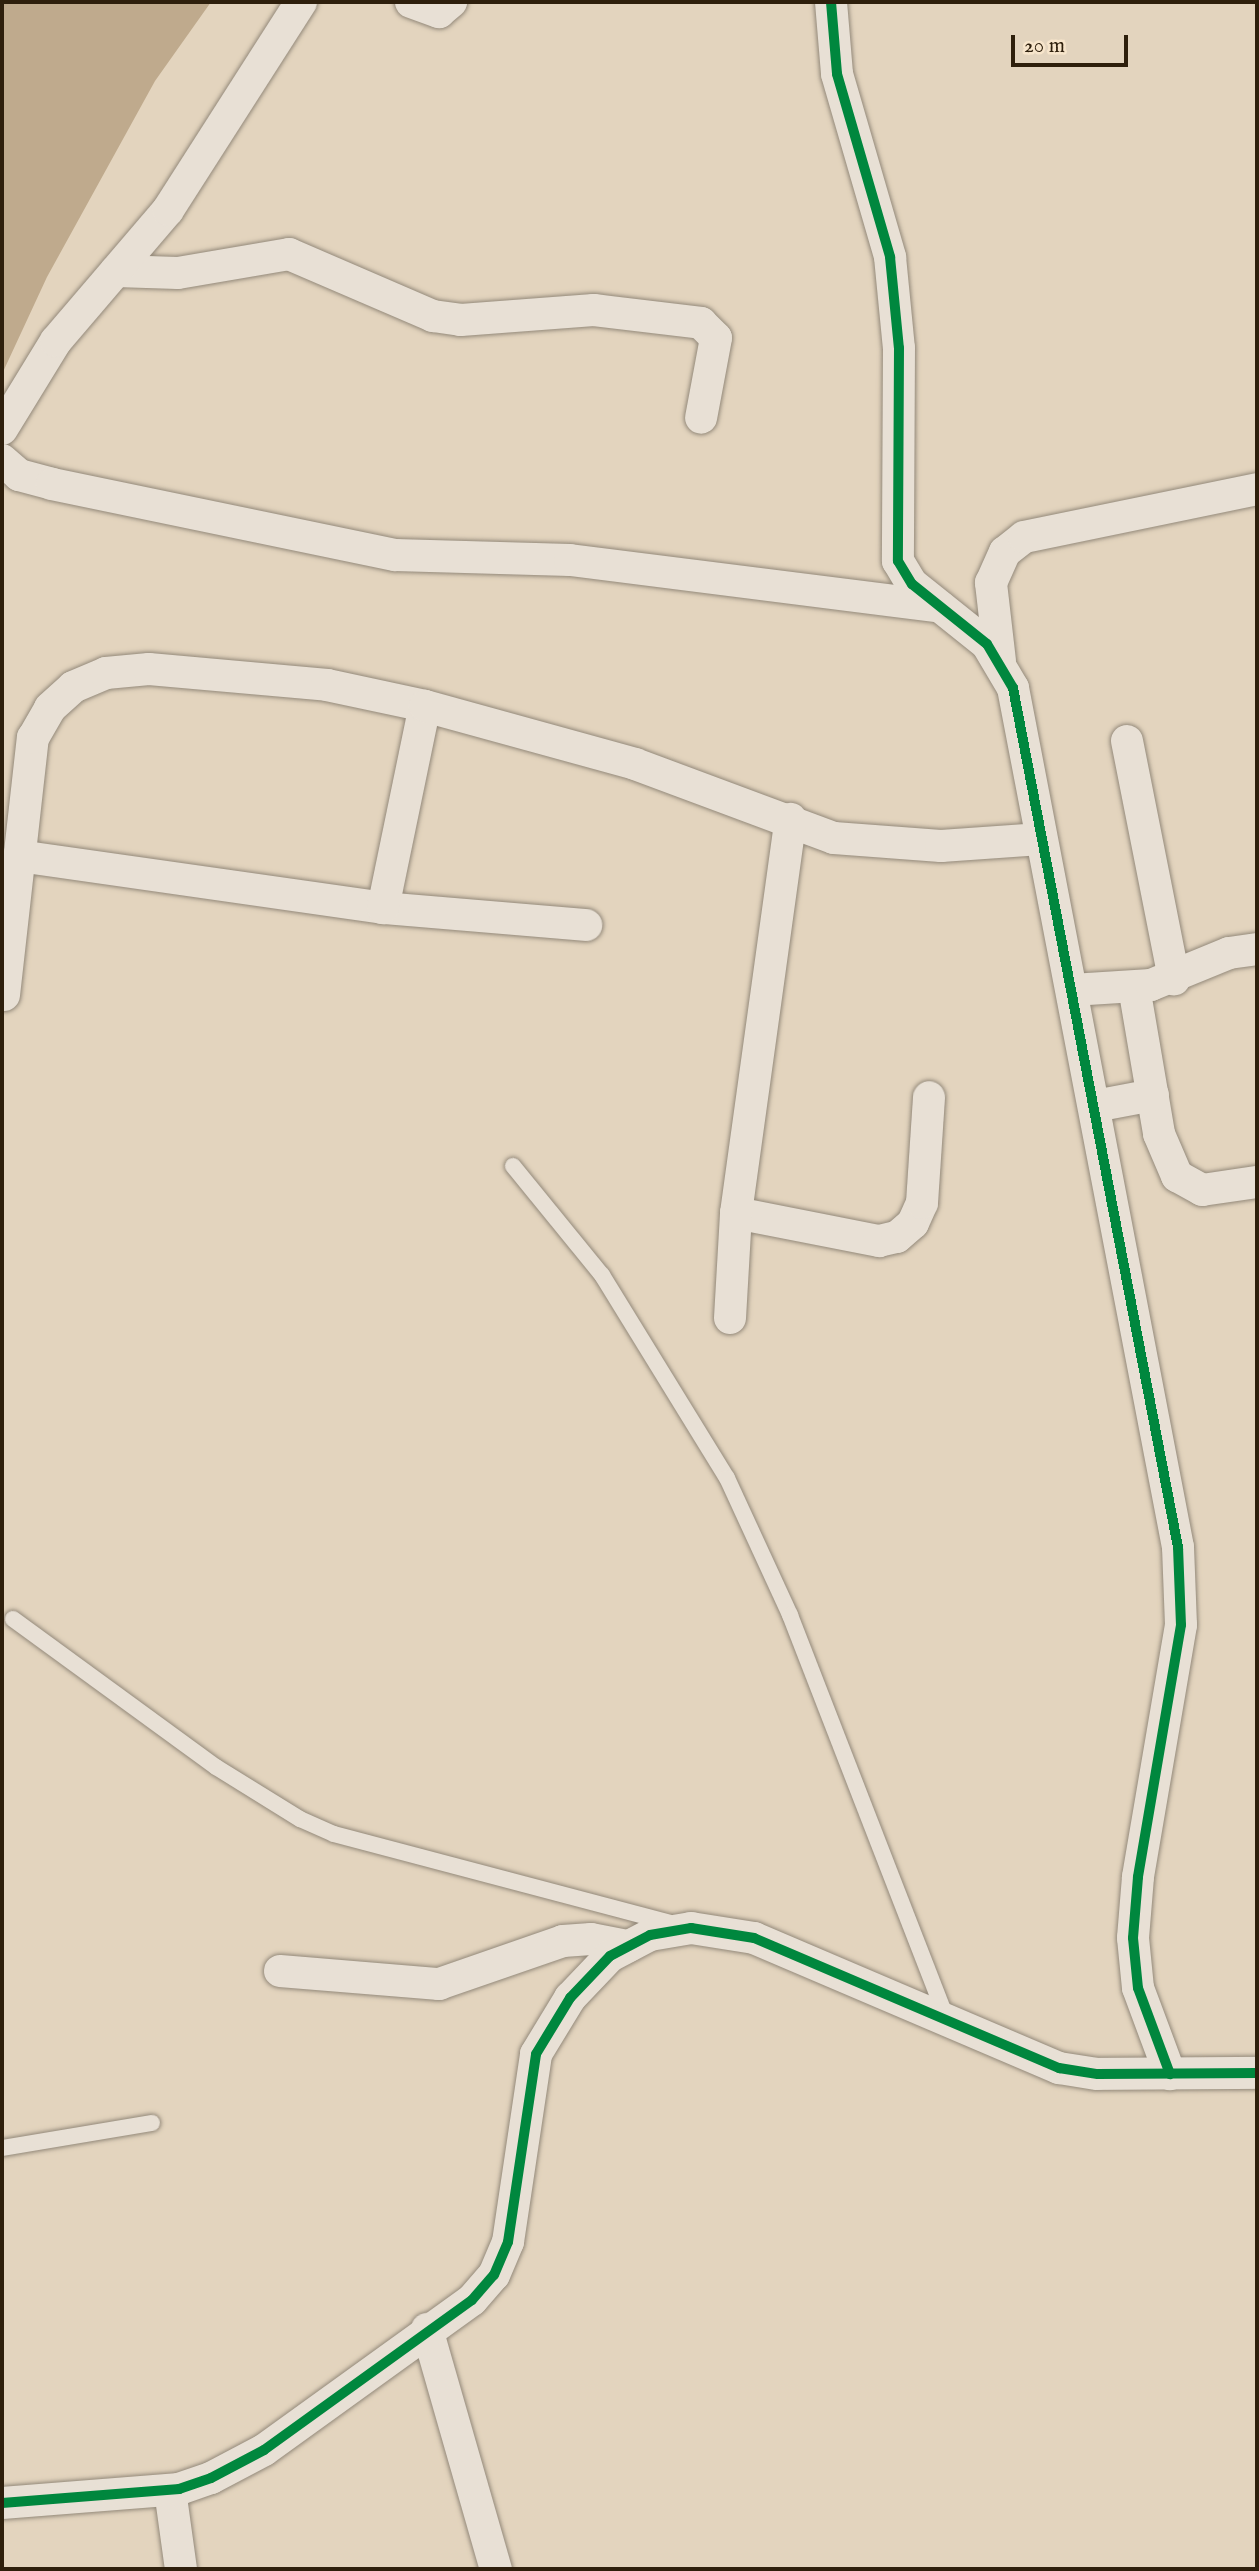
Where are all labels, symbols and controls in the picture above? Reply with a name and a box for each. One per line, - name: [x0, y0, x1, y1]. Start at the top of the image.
- scale bar: [1014, 21, 1131, 65]
- text: 20 m: [1024, 33, 1065, 60]

